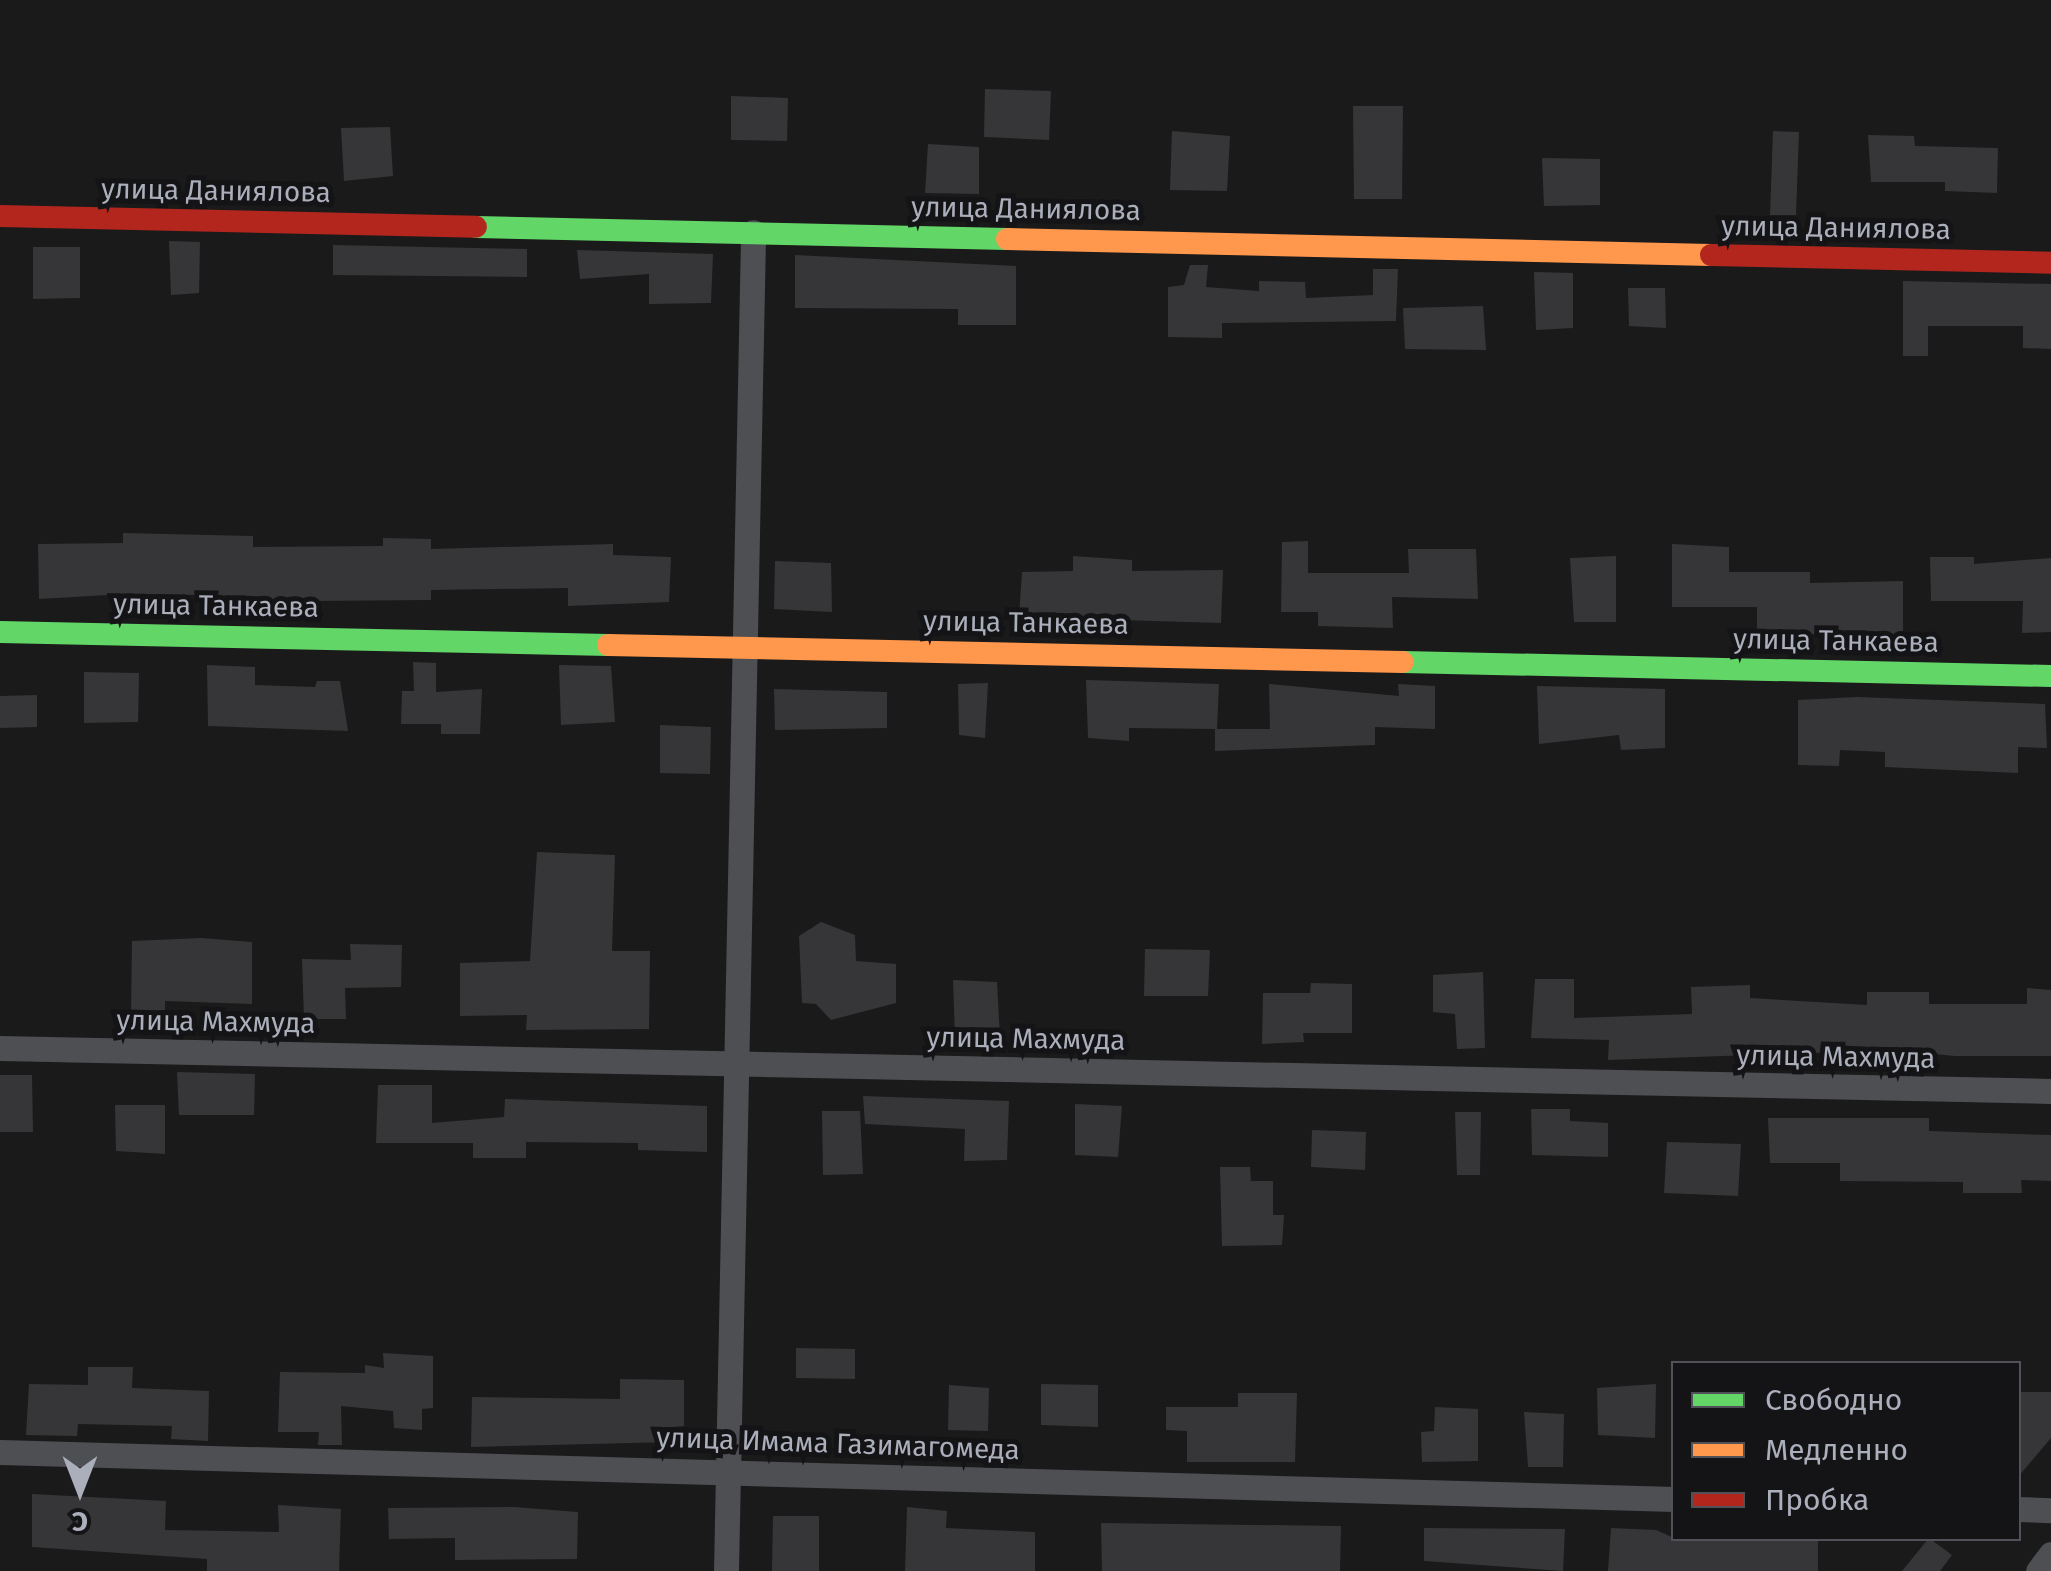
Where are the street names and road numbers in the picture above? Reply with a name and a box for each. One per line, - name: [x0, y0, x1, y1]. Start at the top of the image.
- street label: улица Даниялова: [101, 172, 331, 210]
- street label: улица Даниялова: [911, 190, 1141, 228]
- street label: улица Даниялова: [1721, 209, 1951, 247]
- street label: улица Танкаева: [113, 587, 319, 625]
- street label: улица Танкаева: [923, 604, 1129, 642]
- street label: улица Танкаева: [1733, 622, 1939, 660]
- street label: улица Махмуда: [116, 1003, 316, 1041]
- street label: улица Махмуда: [926, 1020, 1126, 1058]
- street label: улица Махмуда: [1736, 1038, 1936, 1076]
- street label: улица Имама Газимагомеда: [656, 1421, 1020, 1467]

